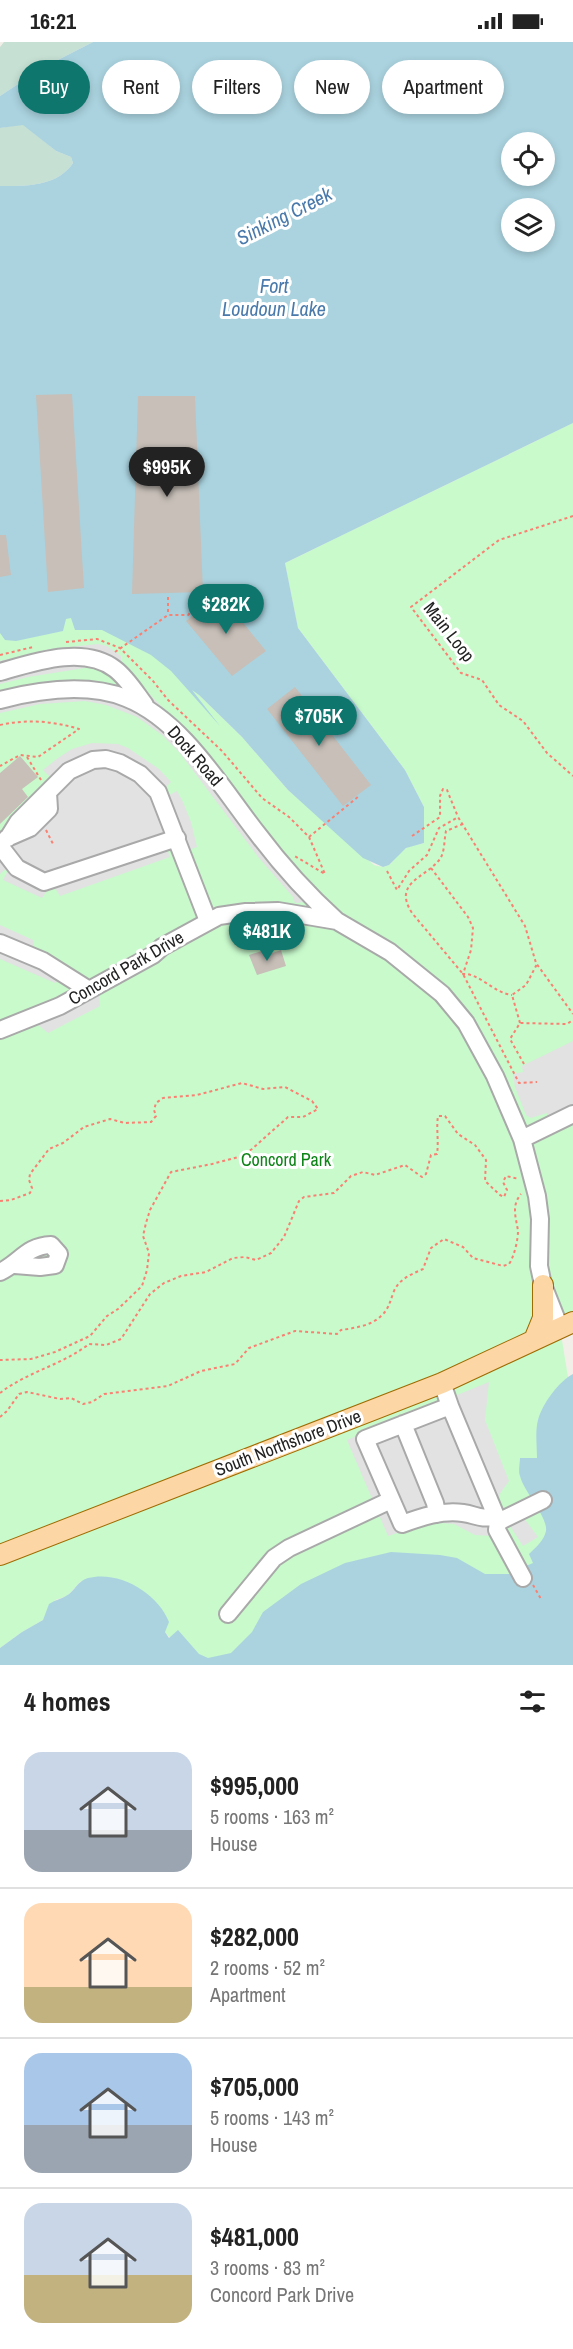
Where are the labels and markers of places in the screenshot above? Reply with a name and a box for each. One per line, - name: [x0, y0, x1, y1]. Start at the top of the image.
- pin: $995K: [125, 447, 209, 498]
- pin: $282K: [184, 584, 268, 635]
- pin: $705K: [277, 696, 361, 747]
- pin: $481K: [225, 911, 309, 962]

